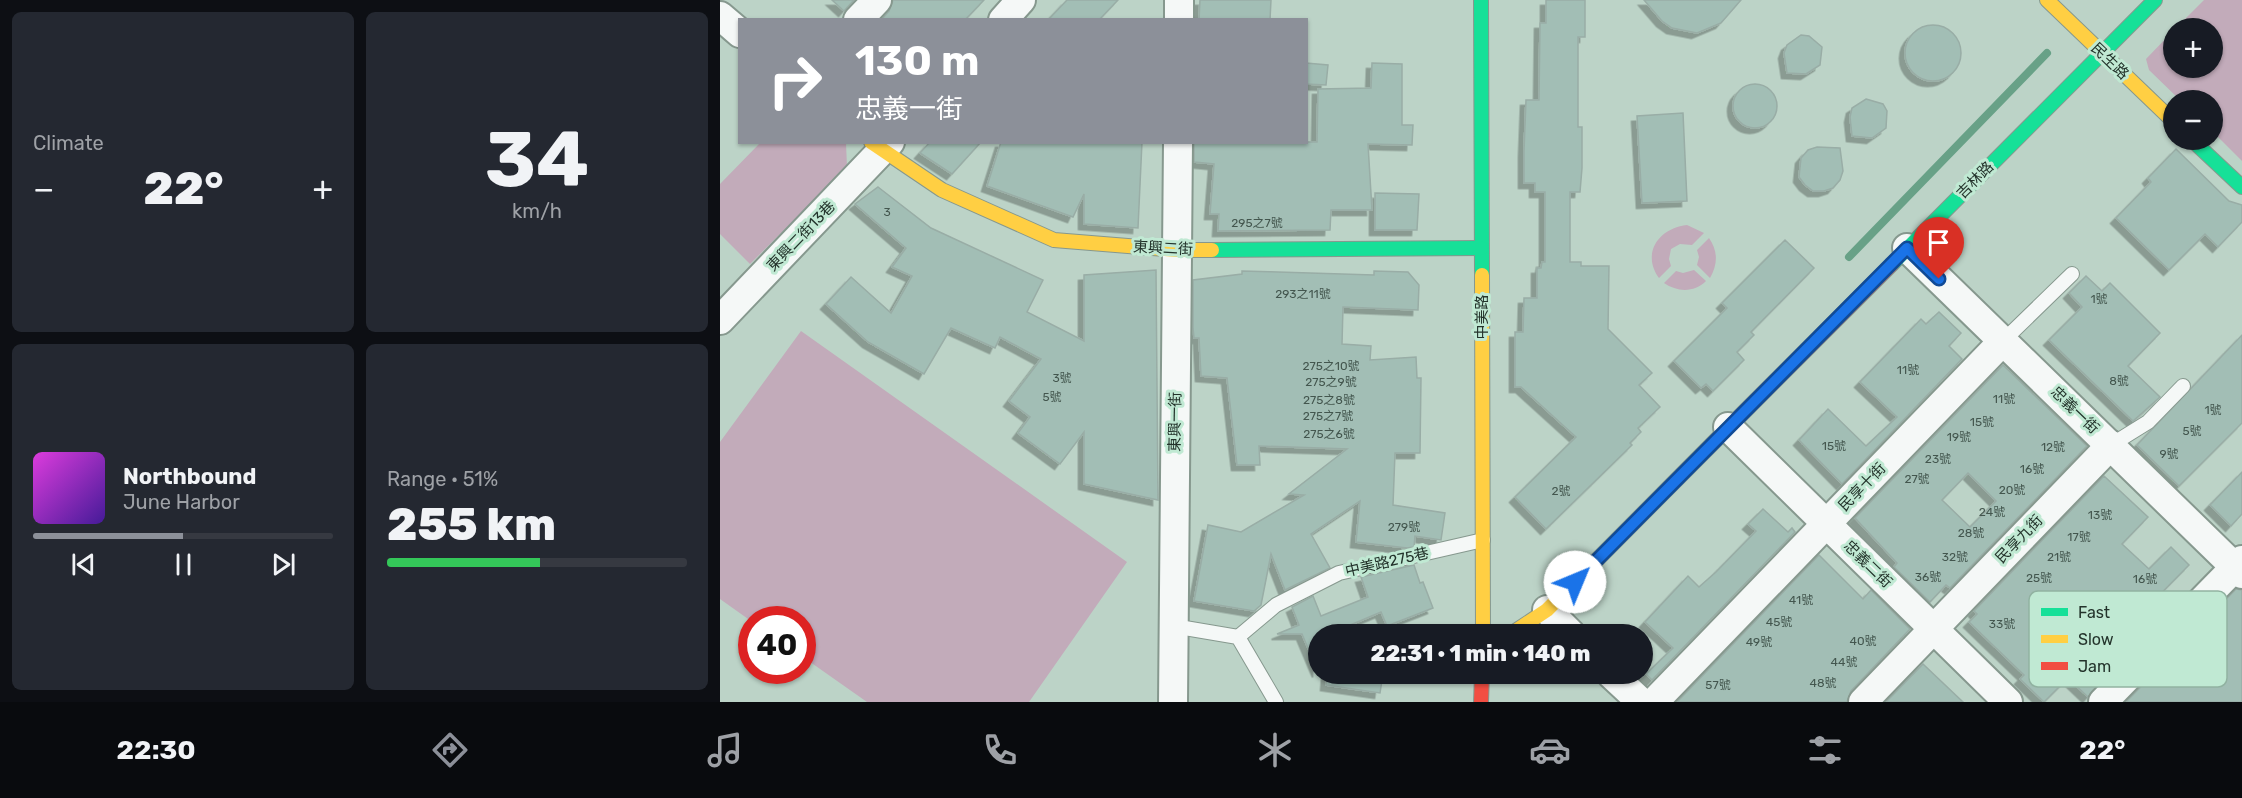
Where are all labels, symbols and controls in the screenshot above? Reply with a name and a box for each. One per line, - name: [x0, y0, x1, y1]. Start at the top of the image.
- map controls: [2163, 18, 2223, 150]
- button: +: [2163, 18, 2223, 78]
- text: 130 m: [855, 36, 980, 86]
- street label: 民生路: [2088, 39, 2132, 83]
- icon: right: [756, 42, 834, 120]
- button: −: [2163, 90, 2223, 150]
- text: 忠義一街: [855, 93, 963, 125]
- text: 34: [485, 113, 589, 206]
- text: Climate: [33, 131, 104, 155]
- street label: 吉林路: [1953, 158, 1997, 202]
- text: 22°: [144, 162, 223, 215]
- text: −: [33, 169, 54, 208]
- text: +: [312, 169, 333, 208]
- street label: 東興二街13巷: [763, 197, 839, 275]
- text: km/h: [512, 199, 562, 223]
- house number: 3: [883, 205, 891, 219]
- house number: 295之7號: [1231, 216, 1283, 230]
- pin: [1913, 217, 1964, 279]
- icon: arrive: [1922, 226, 1955, 259]
- street label: 東興二街: [1133, 237, 1193, 259]
- house number: 293之11號: [1275, 287, 1331, 301]
- house number: 1號: [2090, 292, 2108, 306]
- street label: 中美路: [1473, 294, 1491, 340]
- house number: 275之10號: [1302, 359, 1360, 373]
- house number: 11號: [1897, 363, 1919, 377]
- house number: 3號: [1052, 371, 1072, 385]
- house number: 8號: [2109, 374, 2129, 388]
- house number: 275之9號: [1305, 375, 1357, 389]
- street label: 忠義一街: [2047, 383, 2103, 437]
- house number: 5號: [1042, 390, 1062, 404]
- street label: 東興一街: [1165, 392, 1185, 452]
- house number: 11號: [1993, 392, 2015, 406]
- house number: 275之8號: [1303, 393, 1355, 407]
- house number: 1號: [2204, 403, 2222, 417]
- house number: 275之7號: [1303, 409, 1353, 423]
- house number: 15號: [1970, 415, 1994, 429]
- house number: 5號: [2182, 424, 2202, 438]
- house number: 275之6號: [1303, 427, 1355, 441]
- house number: 19號: [1947, 430, 1971, 444]
- house number: 15號: [1822, 439, 1846, 453]
- house number: 12號: [2041, 440, 2065, 454]
- house number: 9號: [2159, 447, 2179, 461]
- house number: 23號: [1925, 452, 1951, 466]
- street label: 民享十街: [1835, 459, 1889, 515]
- house number: 16號: [2020, 462, 2044, 476]
- text: Northbound: [123, 463, 256, 490]
- text: Range · 51%: [387, 467, 498, 491]
- house number: 27號: [1904, 472, 1930, 486]
- house number: 20號: [1999, 483, 2025, 497]
- house number: 2號: [1551, 484, 1571, 498]
- text: June Harbor: [123, 490, 240, 514]
- text: 255 km: [387, 498, 556, 551]
- house number: 24號: [1979, 505, 2005, 519]
- house number: 13號: [2088, 508, 2112, 522]
- street label: 民享九街: [1992, 511, 2046, 567]
- house number: 279號: [1388, 520, 1420, 534]
- house number: 28號: [1958, 526, 1984, 540]
- house number: 17號: [2067, 530, 2091, 544]
- street label: 忠義二街: [1840, 537, 1896, 591]
- street label: 中美路275巷: [1343, 544, 1431, 580]
- icon: previous: [67, 548, 100, 581]
- icon: pause: [167, 548, 200, 581]
- icon: next: [267, 548, 300, 581]
- position arrow: [1543, 550, 1607, 614]
- house number: 32號: [1942, 550, 1968, 564]
- house number: 21號: [2047, 550, 2071, 564]
- house number: 36號: [1915, 570, 1941, 584]
- house number: 25號: [2026, 571, 2052, 585]
- house number: 16號: [2133, 572, 2157, 586]
- legend: [2029, 591, 2227, 687]
- house number: 41號: [1789, 593, 1813, 607]
- text: Fast: [2078, 603, 2110, 622]
- speed limit sign: 40: [738, 606, 816, 684]
- house number: 45號: [1766, 615, 1792, 629]
- house number: 33號: [1989, 617, 2015, 631]
- text: Slow: [2078, 630, 2114, 649]
- house number: 40號: [1849, 634, 1877, 648]
- house number: 49號: [1746, 635, 1772, 649]
- text: 22:31 · 1 min · 140 m: [1371, 640, 1590, 667]
- house number: 44號: [1831, 655, 1857, 669]
- text: Jam: [2078, 657, 2111, 676]
- house number: 48號: [1809, 676, 1837, 690]
- house number: 57號: [1705, 678, 1731, 692]
- icon: directions: [429, 729, 471, 771]
- icon: music: [704, 729, 746, 771]
- icon: phone: [979, 729, 1021, 771]
- icon: climate: [1254, 729, 1296, 771]
- icon: car: [1529, 729, 1571, 771]
- icon: filters: [1804, 729, 1846, 771]
- text: 22:30: [117, 734, 196, 766]
- text: 22°: [2079, 734, 2125, 766]

